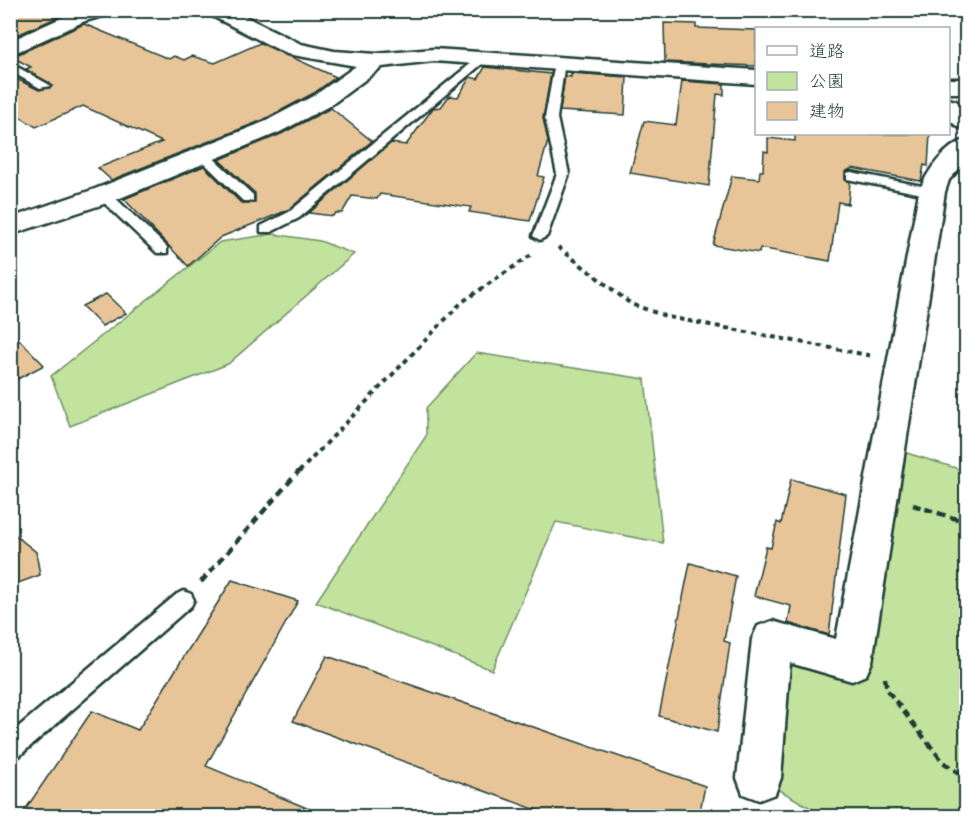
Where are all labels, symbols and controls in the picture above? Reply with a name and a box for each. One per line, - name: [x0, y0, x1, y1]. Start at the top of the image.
- legend: [755, 27, 950, 135]
- text: 道路: [809, 40, 845, 62]
- text: 公園: [809, 70, 845, 92]
- text: 建物: [809, 100, 845, 122]

